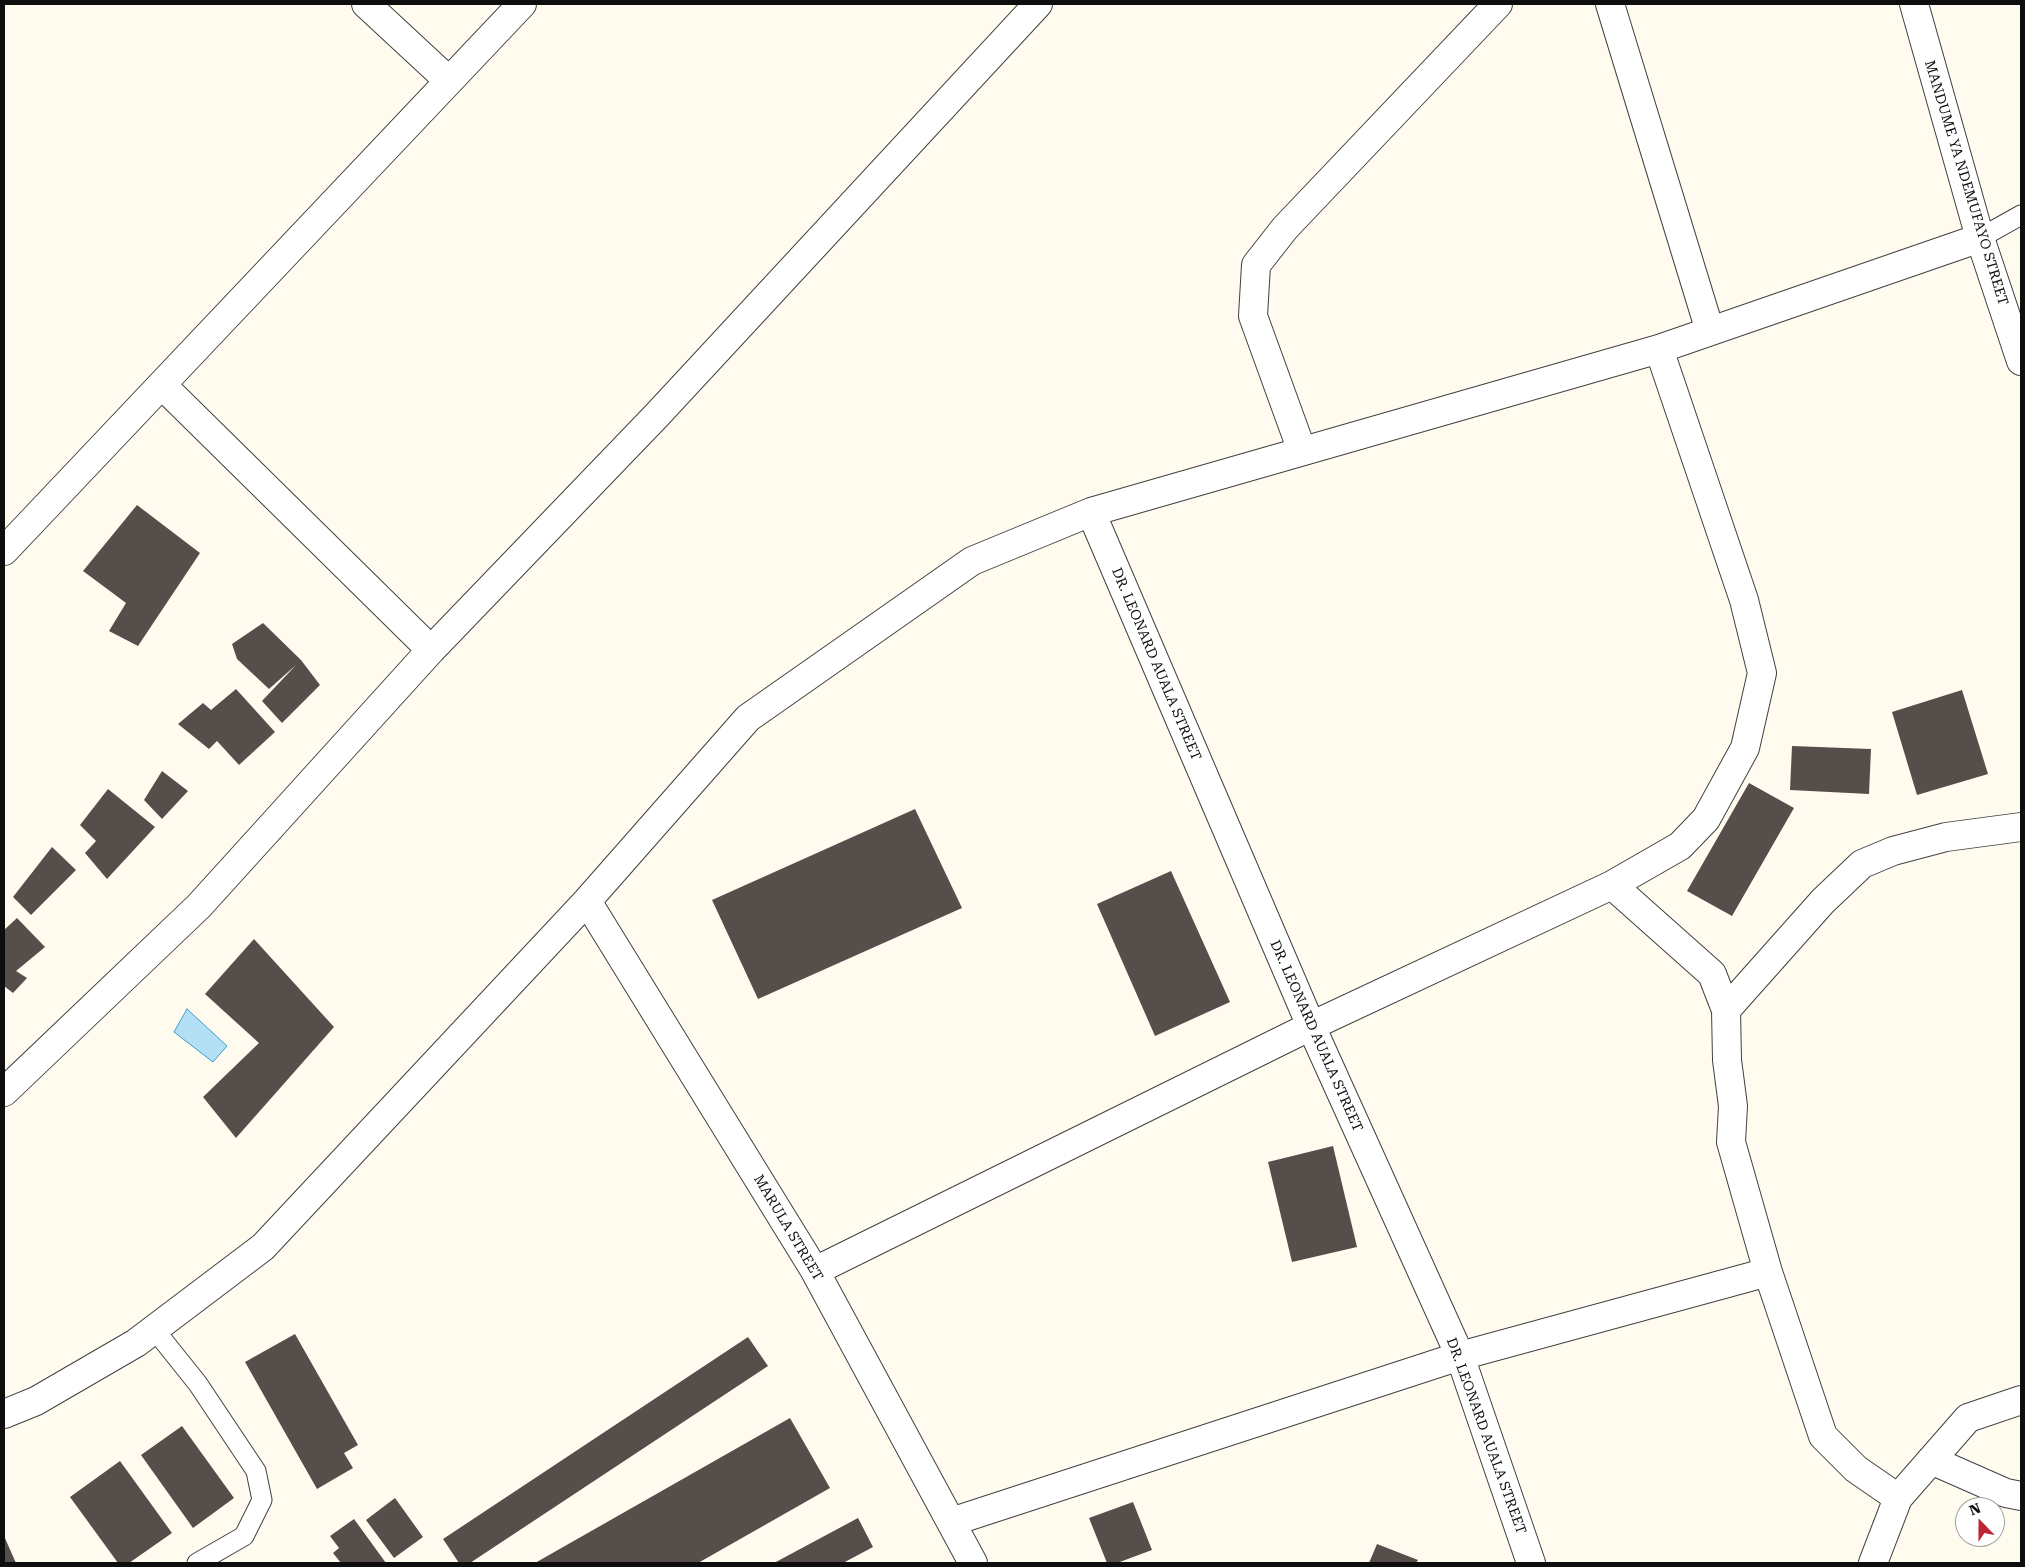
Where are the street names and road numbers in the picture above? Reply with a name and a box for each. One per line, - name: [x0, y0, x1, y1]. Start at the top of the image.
- street label: MANDUME YA NDEMUFAYO STREET: [1921, 58, 2011, 308]
- street label: DR. LEONARD AUALA STREET: [1108, 565, 1204, 763]
- street label: DR. LEONARD AUALA STREET: [1266, 938, 1366, 1134]
- street label: MARULA STREET: [750, 1172, 826, 1284]
- street label: DR. LEONARD AUALA STREET: [1443, 1335, 1529, 1537]

